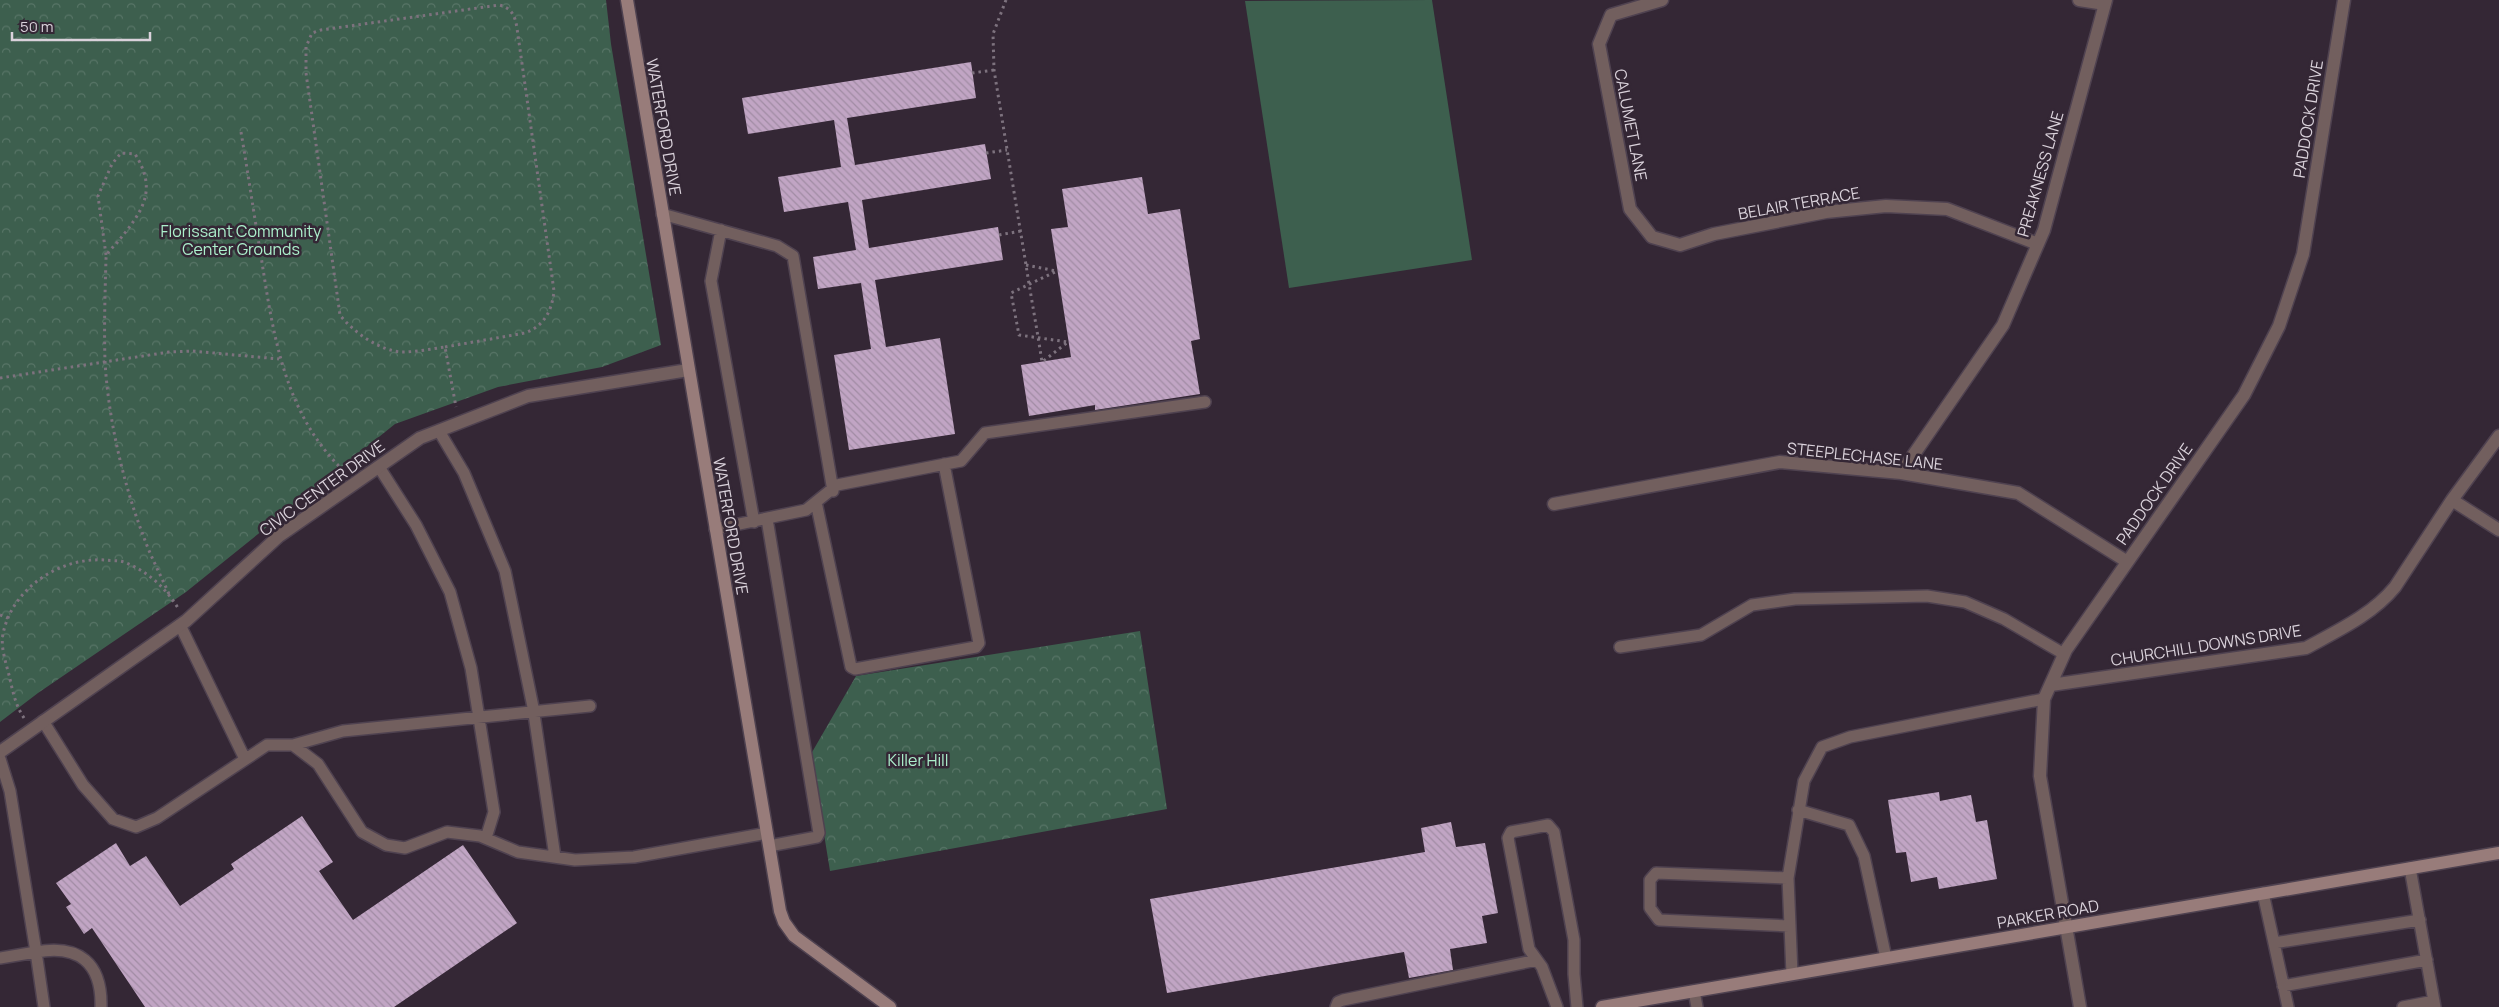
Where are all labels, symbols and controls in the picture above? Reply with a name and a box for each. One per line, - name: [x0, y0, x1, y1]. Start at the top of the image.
- scale bar: [12, 10, 150, 42]
- text: 50 m: [20, 16, 54, 37]
- street label: WATERFORD DRIVE: [641, 57, 687, 197]
- street label: PADDOCK DRIVE: [2288, 58, 2328, 180]
- street label: CALUMET LANE: [1609, 67, 1653, 183]
- street label: PREAKNESS LANE: [2012, 109, 2068, 239]
- street label: BELAIR TERRACE: [1736, 181, 1862, 225]
- park label: Florissant Community Center Grounds: [161, 220, 322, 260]
- street label: CIVIC CENTER DRIVE: [255, 435, 389, 541]
- street label: STEEPLECHASE LANE: [1786, 437, 1944, 475]
- street label: PADDOCK DRIVE: [2111, 439, 2197, 549]
- street label: WATERFORD DRIVE: [708, 456, 754, 596]
- street label: CHURCHILL DOWNS DRIVE: [2109, 619, 2303, 671]
- park label: Killer Hill: [887, 749, 949, 771]
- street label: PARKER ROAD: [1995, 894, 2101, 934]

